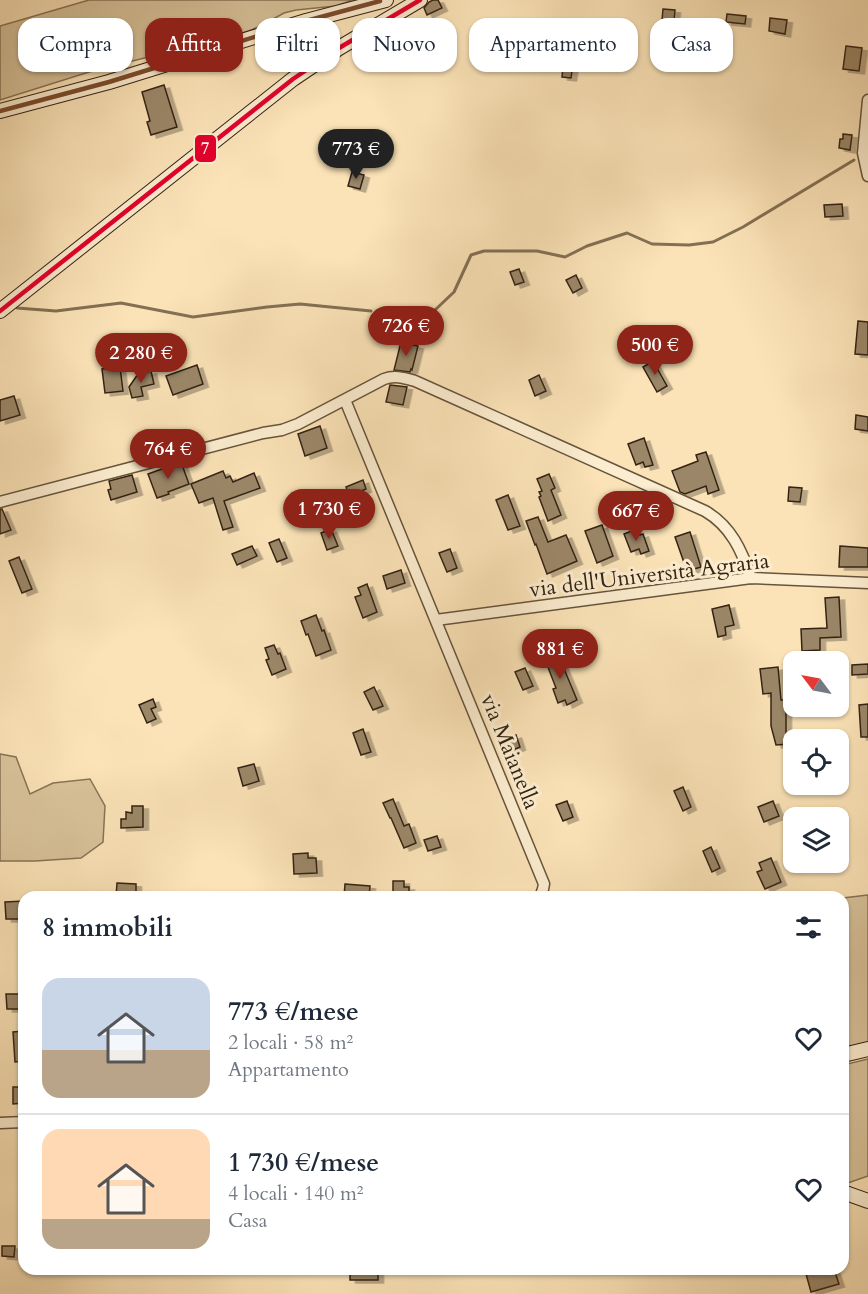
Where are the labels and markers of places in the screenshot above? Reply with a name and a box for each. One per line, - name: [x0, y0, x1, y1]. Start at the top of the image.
- pin: 773 €: [314, 129, 398, 180]
- pin: 726 €: [364, 306, 448, 357]
- pin: 500 €: [613, 325, 697, 376]
- pin: 2 280 €: [86, 333, 196, 384]
- pin: 764 €: [126, 429, 210, 480]
- pin: 1 730 €: [274, 489, 384, 540]
- pin: 667 €: [594, 491, 678, 542]
- pin: 881 €: [518, 629, 602, 680]

